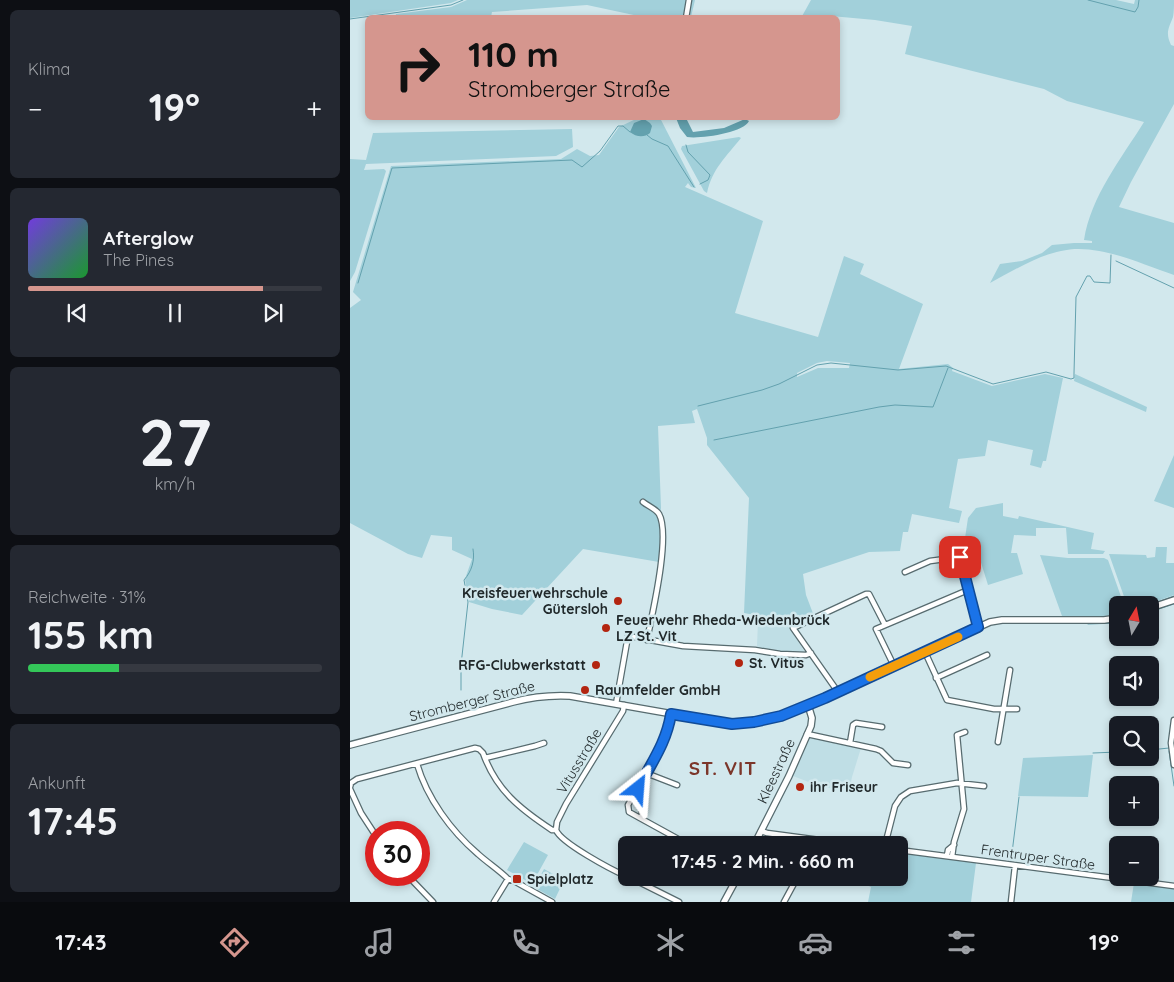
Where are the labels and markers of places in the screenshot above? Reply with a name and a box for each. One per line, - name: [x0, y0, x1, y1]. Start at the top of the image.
- pin: [939, 536, 981, 578]
- place label: Kreisfeuerwehrschule Gütersloh: [462, 584, 608, 618]
- marker: Kreisfeuerwehrschule Gütersloh: [612, 595, 624, 607]
- place label: Feuerwehr Rheda-Wiedenbrück LZ St. Vit: [616, 611, 830, 645]
- marker: Feuerwehr Rheda-Wiedenbrück LZ St. Vit: [600, 622, 612, 634]
- place label: St. Vitus: [749, 654, 804, 672]
- place label: RFG-Clubwerkstatt: [458, 656, 586, 674]
- marker: St. Vitus: [733, 657, 745, 669]
- marker: RFG-Clubwerkstatt: [590, 659, 602, 671]
- place label: Raumfelder GmbH: [595, 681, 721, 699]
- marker: Raumfelder GmbH: [579, 684, 591, 696]
- place label: ihr Friseur: [810, 778, 878, 796]
- marker: ihr Friseur: [794, 781, 806, 793]
- place label: Spielplatz: [527, 870, 594, 888]
- marker: Spielplatz: [511, 873, 523, 885]

